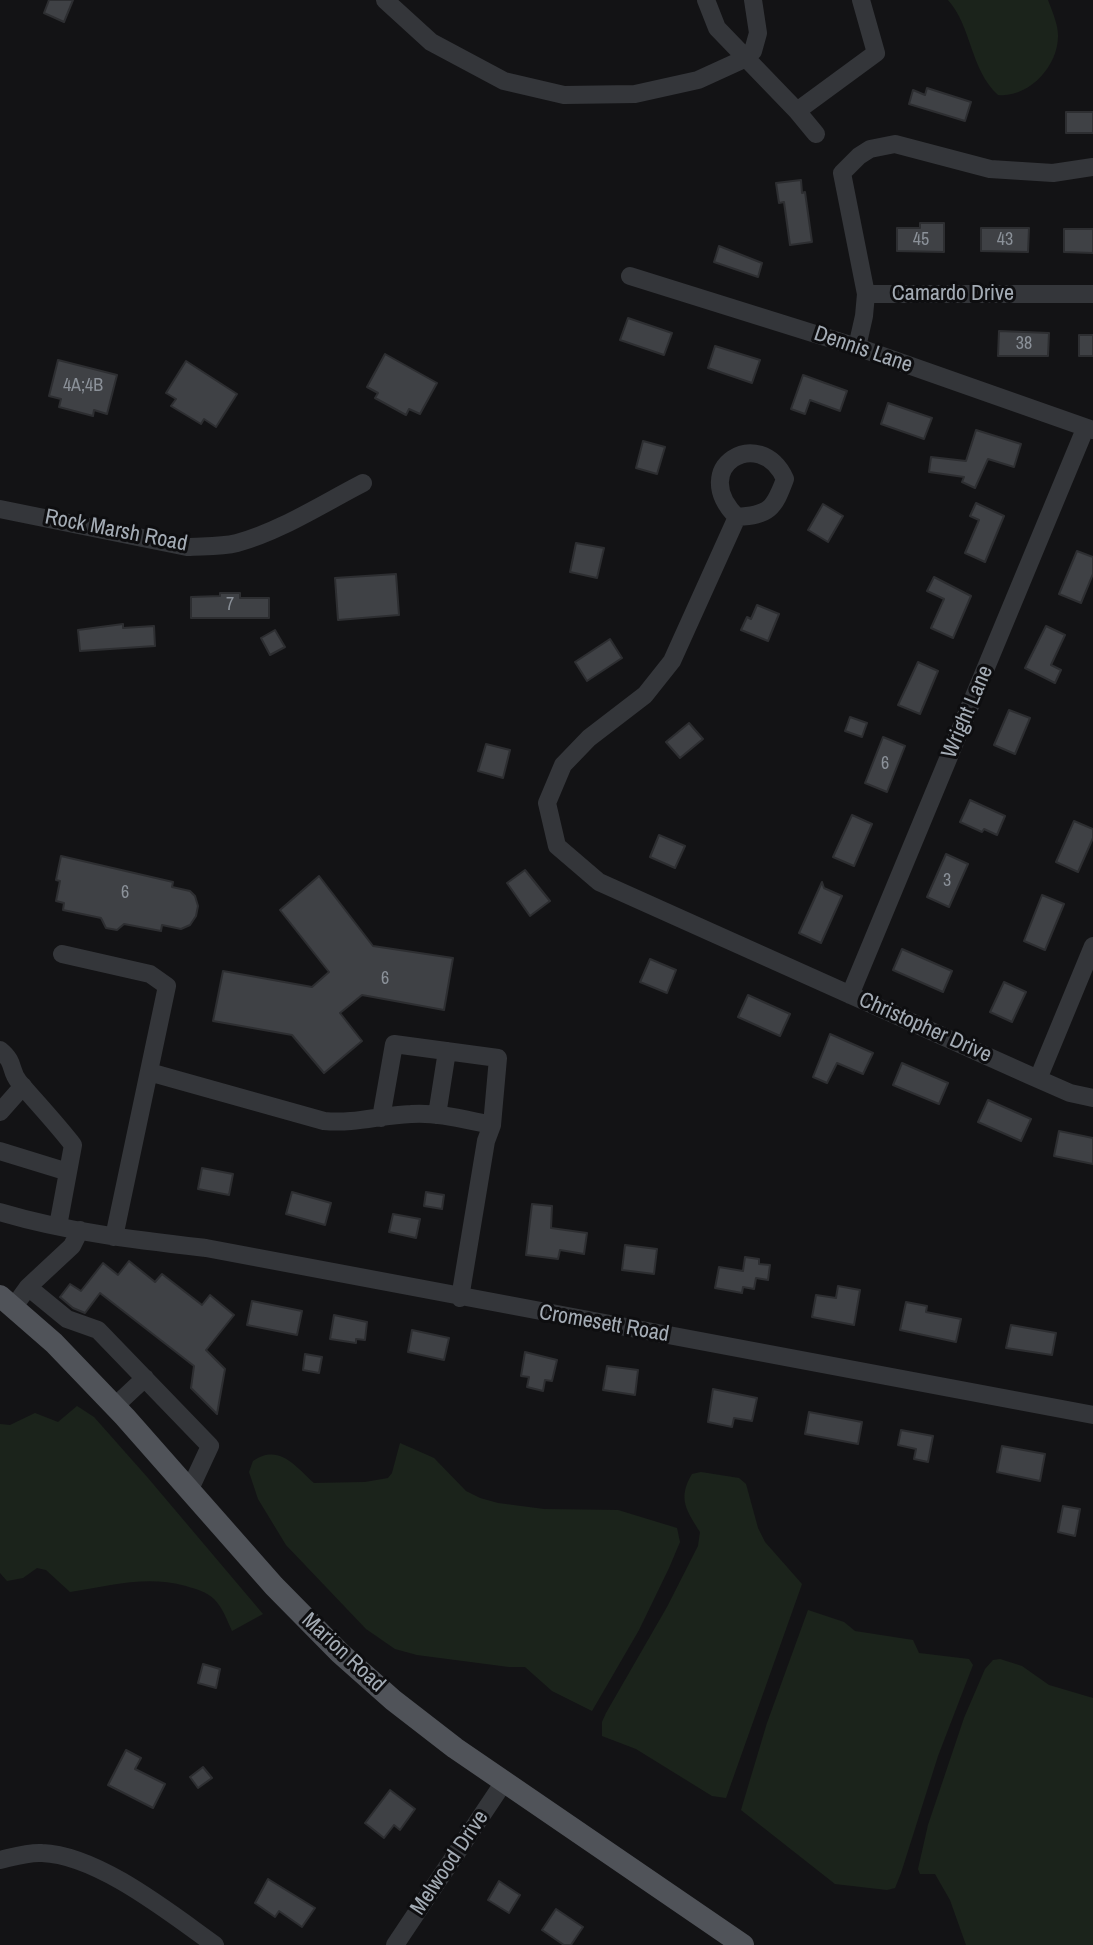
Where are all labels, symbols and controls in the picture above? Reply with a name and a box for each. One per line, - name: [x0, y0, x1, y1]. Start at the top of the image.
- house number: 45: [913, 229, 929, 251]
- house number: 43: [997, 229, 1013, 251]
- street label: Camardo Drive: [892, 281, 1014, 307]
- street label: Dennis Lane: [810, 321, 916, 379]
- house number: 38: [1016, 333, 1032, 355]
- house number: 4A;4B: [63, 375, 103, 397]
- street label: Rock Marsh Road: [43, 504, 189, 558]
- house number: 7: [226, 594, 234, 616]
- street label: Wright Lane: [937, 662, 999, 762]
- house number: 6: [881, 753, 889, 775]
- house number: 3: [943, 870, 951, 892]
- house number: 6: [121, 882, 129, 904]
- house number: 6: [381, 968, 389, 990]
- street label: Christopher Drive: [855, 987, 995, 1069]
- street label: Cromesett Road: [537, 1300, 671, 1348]
- street label: Marion Road: [296, 1608, 390, 1698]
- street label: Melwood Drive: [405, 1806, 495, 1920]

